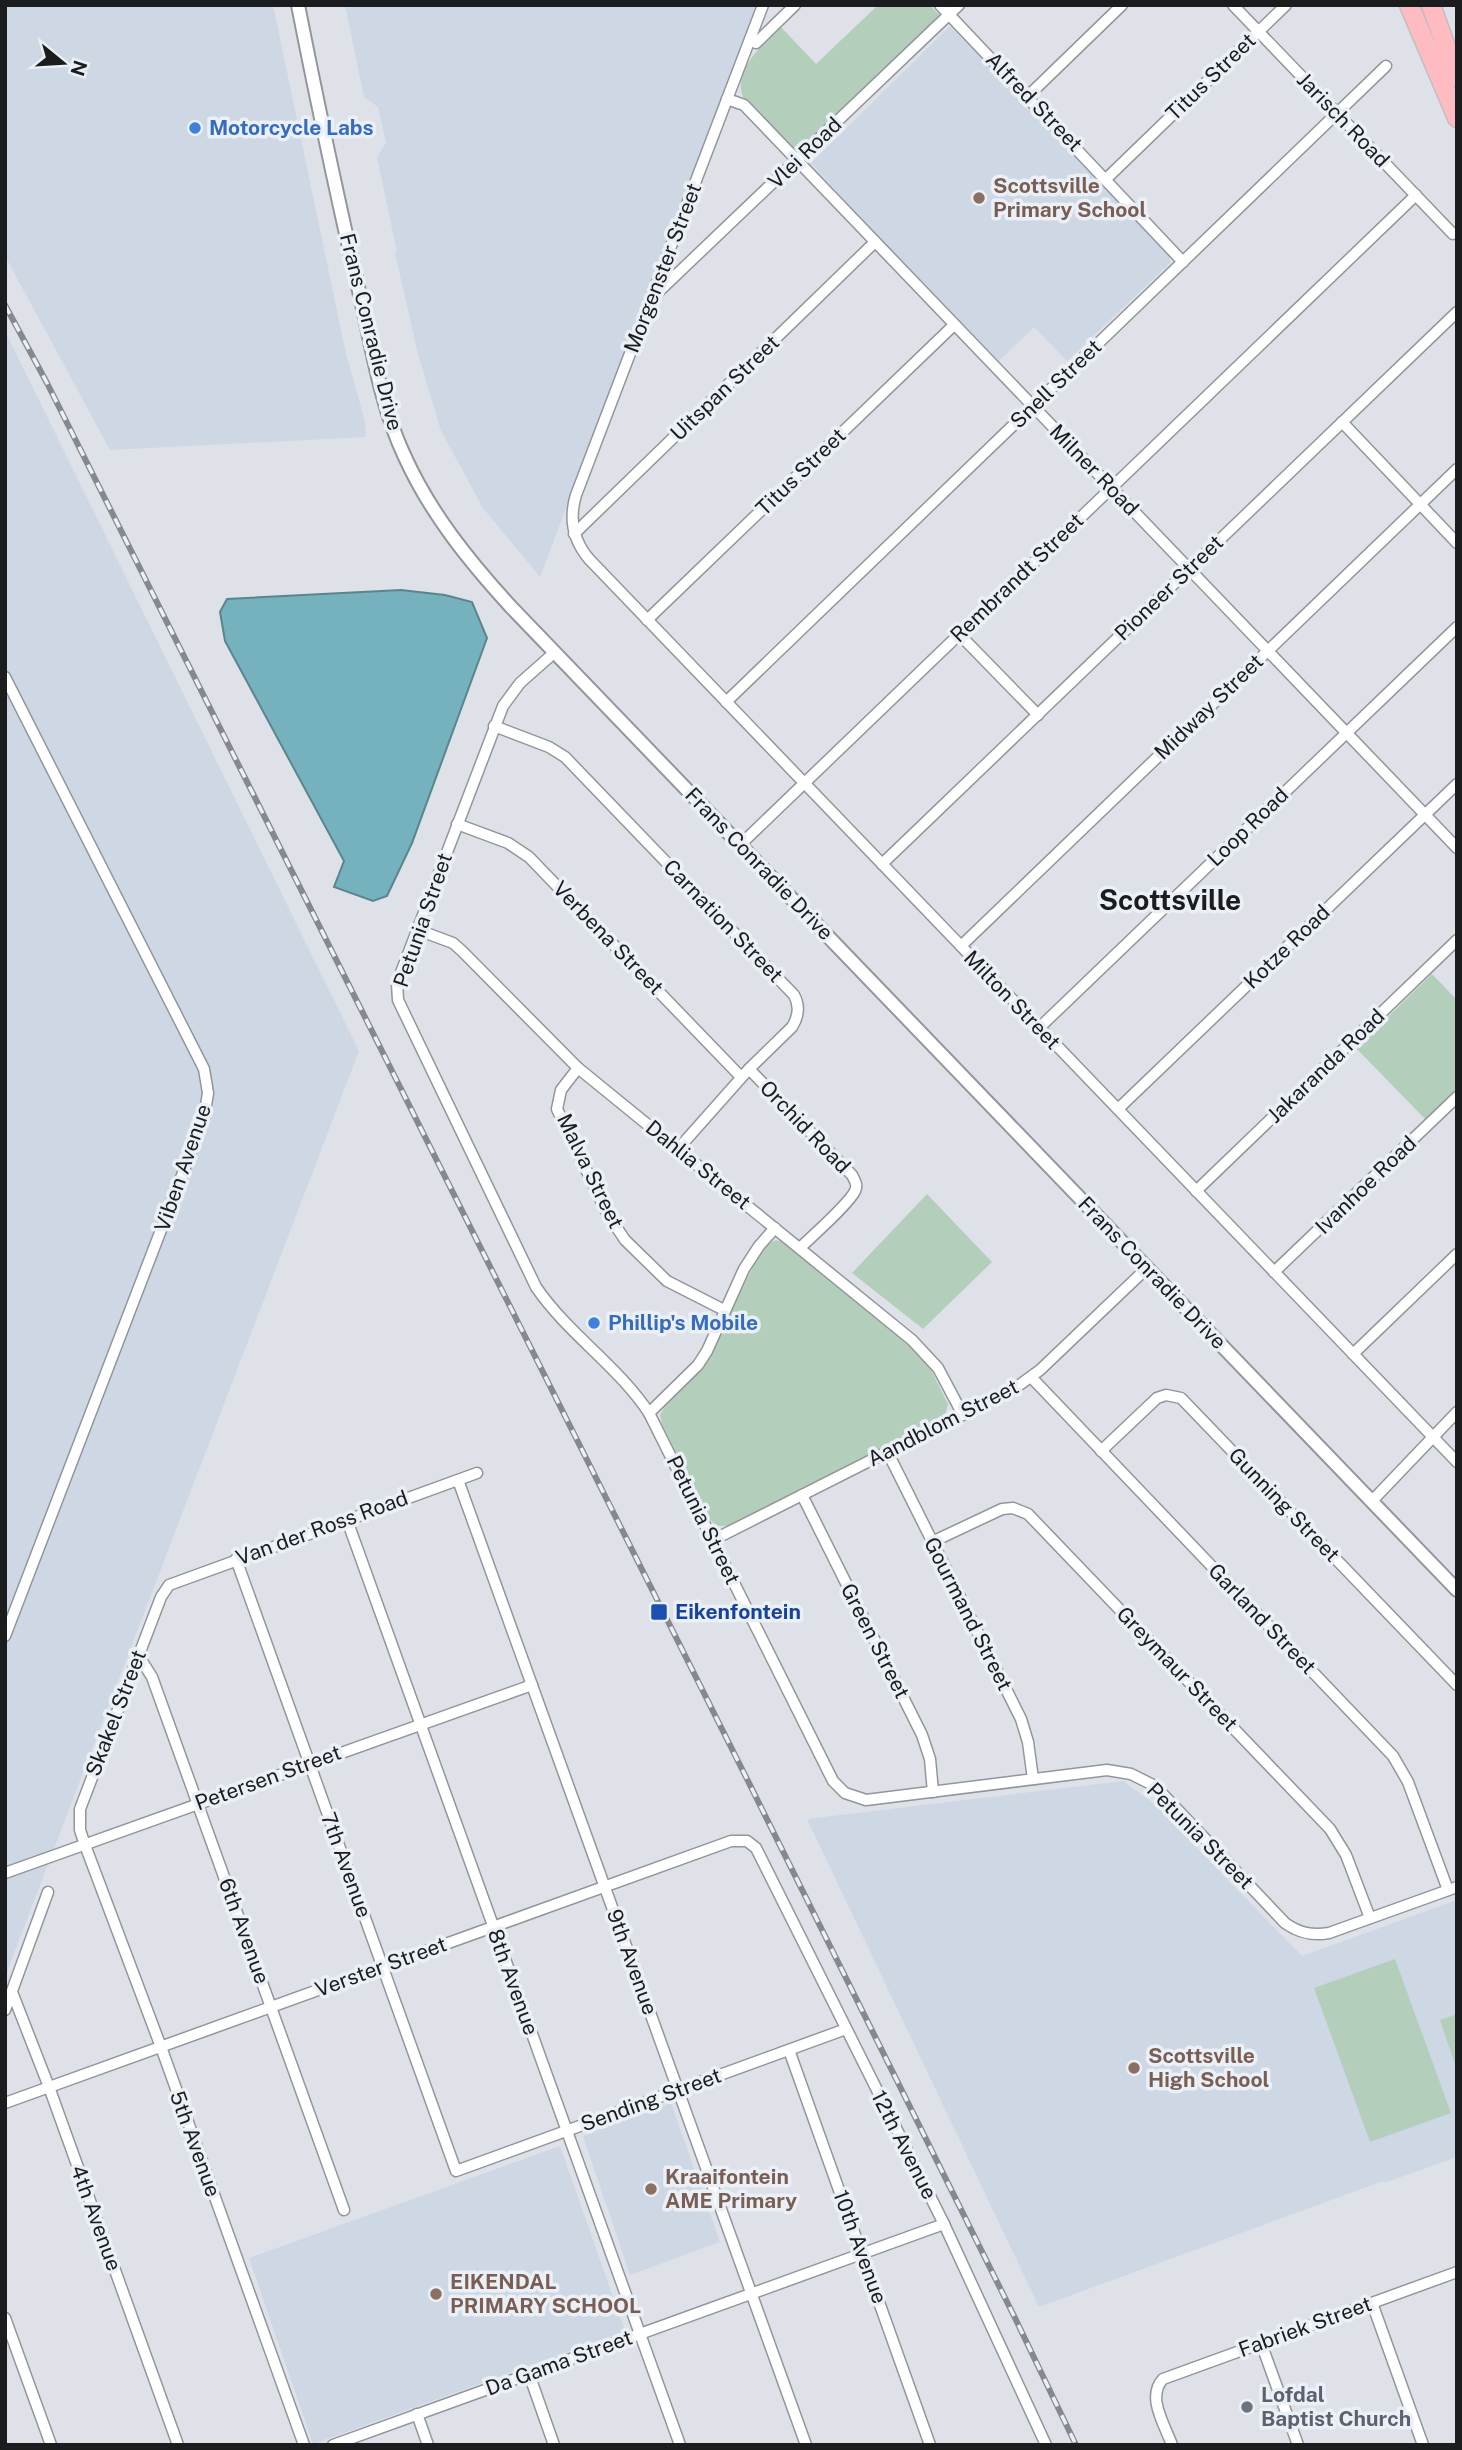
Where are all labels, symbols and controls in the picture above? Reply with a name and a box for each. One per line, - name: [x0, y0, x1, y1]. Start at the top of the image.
- north arrow: [28, 28, 98, 98]
- street label: Titus Street: [1161, 28, 1261, 126]
- street label: Alfred Street: [981, 47, 1088, 156]
- text: N: [66, 58, 92, 79]
- street label: Jarisch Road: [1292, 67, 1395, 172]
- street label: Vlei Road: [763, 112, 846, 194]
- place label: Motorcycle Labs: [209, 115, 374, 140]
- marker: Motorcycle Labs: [187, 120, 203, 136]
- place label: Scottsville Primary School: [993, 173, 1146, 222]
- street label: Morgenster Street: [619, 179, 706, 356]
- marker: Scottsville Primary School: [971, 190, 987, 206]
- street label: Frans Conradie Drive: [335, 231, 408, 433]
- street label: Uitspan Street: [665, 330, 784, 446]
- street label: Snell Street: [1005, 334, 1106, 433]
- street label: Milner Road: [1045, 419, 1144, 521]
- street label: Titus Street: [751, 423, 851, 521]
- street label: Rembrandt Street: [945, 508, 1088, 647]
- street label: Pioneer Street: [1109, 530, 1228, 646]
- street label: Midway Street: [1149, 649, 1268, 765]
- street label: Frans Conradie Drive: [680, 782, 839, 945]
- street label: Loop Road: [1202, 782, 1293, 871]
- street label: Petunia Street: [388, 849, 457, 990]
- street label: Carnation Street: [658, 854, 788, 987]
- street label: Verbena Street: [548, 876, 669, 1000]
- district label: Scottsville: [1099, 883, 1241, 916]
- street label: Kotze Road: [1238, 899, 1335, 994]
- street label: Milton Street: [959, 945, 1066, 1054]
- street label: Jakaranda Road: [1262, 1003, 1390, 1128]
- street label: Orchid Road: [755, 1075, 856, 1178]
- street label: Viben Avenue: [149, 1101, 216, 1235]
- street label: Malva Street: [552, 1109, 629, 1232]
- street label: Dahlia Street: [641, 1115, 756, 1215]
- street label: Ivanhoe Road: [1310, 1130, 1421, 1239]
- street label: Frans Conradie Drive: [1073, 1191, 1232, 1354]
- place label: Phillip's Mobile: [608, 1310, 758, 1335]
- marker: Phillip's Mobile: [586, 1315, 602, 1331]
- street label: Aandblom Street: [863, 1374, 1022, 1471]
- street label: Gunning Street: [1224, 1442, 1345, 1567]
- street label: Petunia Street: [661, 1451, 745, 1588]
- street label: Van der Ross Road: [232, 1485, 411, 1570]
- street label: Gourmand Street: [919, 1533, 1018, 1695]
- street label: Garland Street: [1203, 1558, 1321, 1679]
- street label: Green Street: [836, 1579, 915, 1702]
- place label: Eikenfontein: [675, 1599, 801, 1624]
- street label: Greymaur Street: [1112, 1601, 1243, 1736]
- marker: Eikenfontein: [649, 1602, 669, 1622]
- street label: Skakel Street: [80, 1646, 151, 1779]
- street label: Petersen Street: [191, 1740, 344, 1816]
- street label: Petunia Street: [1142, 1777, 1259, 1894]
- street label: 7th Avenue: [316, 1809, 377, 1921]
- street label: 6th Avenue: [214, 1875, 275, 1987]
- street label: 9th Avenue: [602, 1906, 663, 2018]
- street label: 8th Avenue: [483, 1925, 544, 2038]
- street label: Verster Street: [312, 1931, 450, 2002]
- place label: Scottsville High School: [1148, 2043, 1270, 2092]
- marker: Scottsville High School: [1126, 2060, 1142, 2076]
- street label: Sending Street: [577, 2063, 725, 2137]
- street label: 12th Avenue: [866, 2086, 942, 2203]
- street label: 5th Avenue: [165, 2087, 226, 2200]
- street label: 4th Avenue: [66, 2162, 127, 2274]
- place label: Kraaifontein AME Primary: [665, 2164, 797, 2213]
- marker: Kraaifontein AME Primary: [643, 2181, 659, 2197]
- street label: 10th Avenue: [828, 2187, 893, 2307]
- place label: EIKENDAL PRIMARY SCHOOL: [450, 2269, 641, 2318]
- marker: EIKENDAL PRIMARY SCHOOL: [428, 2286, 444, 2302]
- street label: Fabriek Street: [1235, 2291, 1375, 2362]
- street label: Da Gama Street: [482, 2324, 636, 2401]
- place label: Lofdal Baptist Church: [1261, 2382, 1411, 2431]
- marker: Lofdal Baptist Church: [1239, 2399, 1255, 2415]

